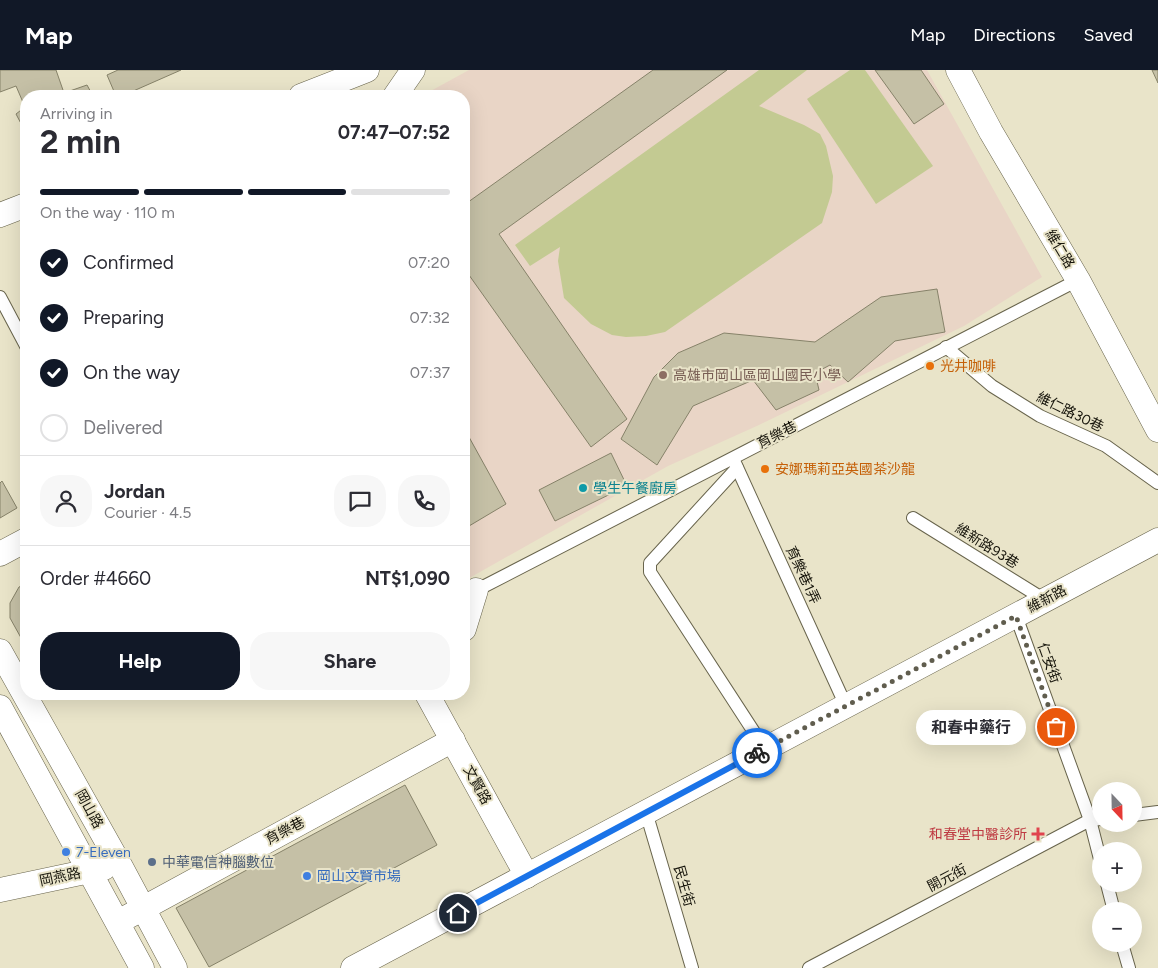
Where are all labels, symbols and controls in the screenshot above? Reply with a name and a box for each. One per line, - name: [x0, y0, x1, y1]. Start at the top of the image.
- text: Map: [25, 21, 73, 50]
- text: Map: [910, 24, 945, 46]
- text: Directions: [973, 24, 1055, 46]
- text: Saved: [1083, 24, 1133, 46]
- text: Arriving in: [40, 104, 112, 123]
- text: 07:47–07:52: [338, 121, 450, 144]
- text: 2 min: [40, 123, 121, 161]
- text: On the way · 110 m: [40, 203, 175, 222]
- street label: 維仁路: [1042, 227, 1078, 271]
- icon: check: [40, 249, 68, 277]
- text: Confirmed: [83, 251, 174, 274]
- text: 07:20: [408, 253, 450, 272]
- icon: check: [40, 304, 68, 332]
- text: Preparing: [83, 306, 164, 329]
- text: 07:32: [409, 308, 450, 327]
- place label: 光井咖啡: [940, 358, 996, 375]
- icon: check: [40, 359, 68, 387]
- marker: 光井咖啡: [924, 360, 936, 372]
- text: On the way: [83, 361, 180, 384]
- text: 07:37: [410, 363, 450, 382]
- place label: 高雄市岡山區岡山國民小學: [673, 367, 841, 384]
- marker: 高雄市岡山區岡山國民小學: [657, 369, 669, 381]
- street label: 維仁路30巷: [1034, 388, 1106, 436]
- text: Delivered: [83, 416, 163, 439]
- street label: 育樂巷: [754, 418, 800, 452]
- place label: 安娜瑪莉亞英國茶沙龍: [775, 461, 915, 478]
- marker: 安娜瑪莉亞英國茶沙龍: [759, 463, 771, 475]
- button: person: [40, 475, 92, 527]
- button: chat: [334, 475, 386, 527]
- button: phone: [398, 475, 450, 527]
- text: Jordan: [104, 480, 165, 503]
- place label: 學生午餐廚房: [593, 480, 677, 497]
- marker: 學生午餐廚房: [577, 482, 589, 494]
- text: Courier · 4.5: [104, 503, 191, 522]
- street label: 維新路93巷: [952, 520, 1022, 572]
- street label: 育樂巷1弄: [782, 543, 824, 607]
- text: Order #4660: [40, 567, 151, 590]
- text: NT$1,090: [365, 567, 450, 590]
- street label: 維新路: [1024, 582, 1070, 616]
- button: Help: [40, 632, 240, 690]
- button: Share: [250, 632, 450, 690]
- street label: 仁安街: [1034, 640, 1064, 686]
- pin: [1035, 706, 1077, 748]
- callout: 和春中藥行: [916, 710, 1026, 744]
- icon: bag: [1042, 713, 1070, 741]
- text: 和春中藥行: [931, 718, 1011, 737]
- courier: [732, 728, 782, 778]
- icon: bike: [743, 739, 771, 767]
- street label: 文賢路: [459, 763, 495, 807]
- north arrow: [1092, 782, 1142, 832]
- map controls: [1092, 782, 1142, 952]
- street label: 岡山路: [71, 787, 107, 831]
- street label: 育樂巷: [262, 814, 308, 848]
- place label: 和春堂中醫診所: [929, 826, 1027, 843]
- marker: 和春堂中醫診所: [1031, 827, 1045, 841]
- button: +: [1092, 842, 1142, 892]
- place label: 7-Eleven: [76, 844, 131, 861]
- marker: 7-Eleven: [60, 846, 72, 858]
- place label: 中華電信神腦數位: [162, 854, 274, 871]
- marker: 中華電信神腦數位: [146, 856, 158, 868]
- street label: 開元街: [924, 861, 970, 895]
- street label: 民生街: [670, 863, 698, 909]
- street label: 岡燕路: [38, 864, 82, 890]
- place label: 岡山文賢市場: [317, 868, 401, 885]
- marker: 岡山文賢市場: [301, 870, 313, 882]
- pin: [437, 892, 479, 934]
- icon: home: [444, 899, 472, 927]
- button: −: [1092, 902, 1142, 952]

